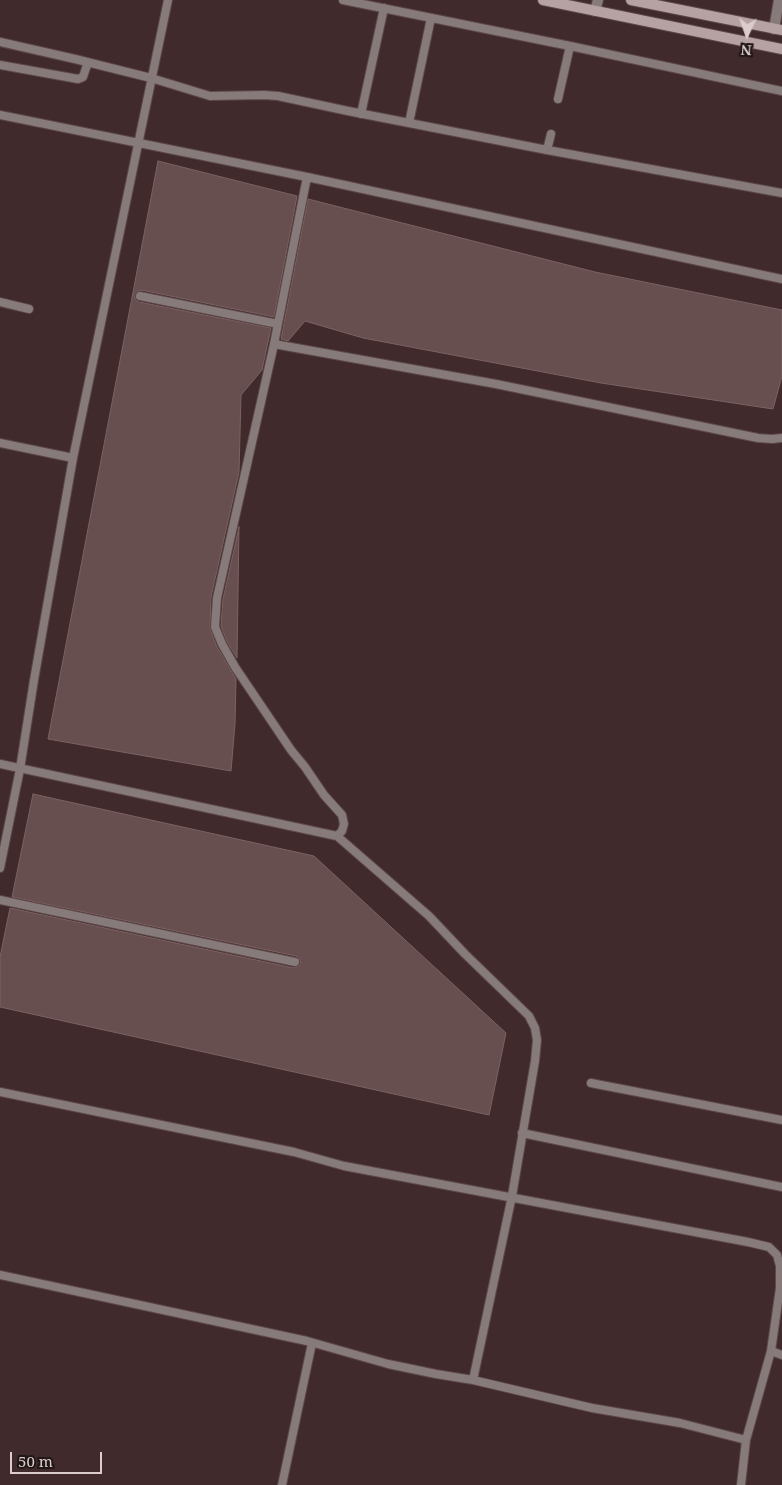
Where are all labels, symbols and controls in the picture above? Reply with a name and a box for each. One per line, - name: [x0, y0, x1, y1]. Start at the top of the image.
- north arrow: [722, 10, 772, 60]
- text: N: [740, 41, 752, 60]
- scale bar: [12, 1442, 105, 1474]
- text: 50 m: [18, 1451, 53, 1471]

